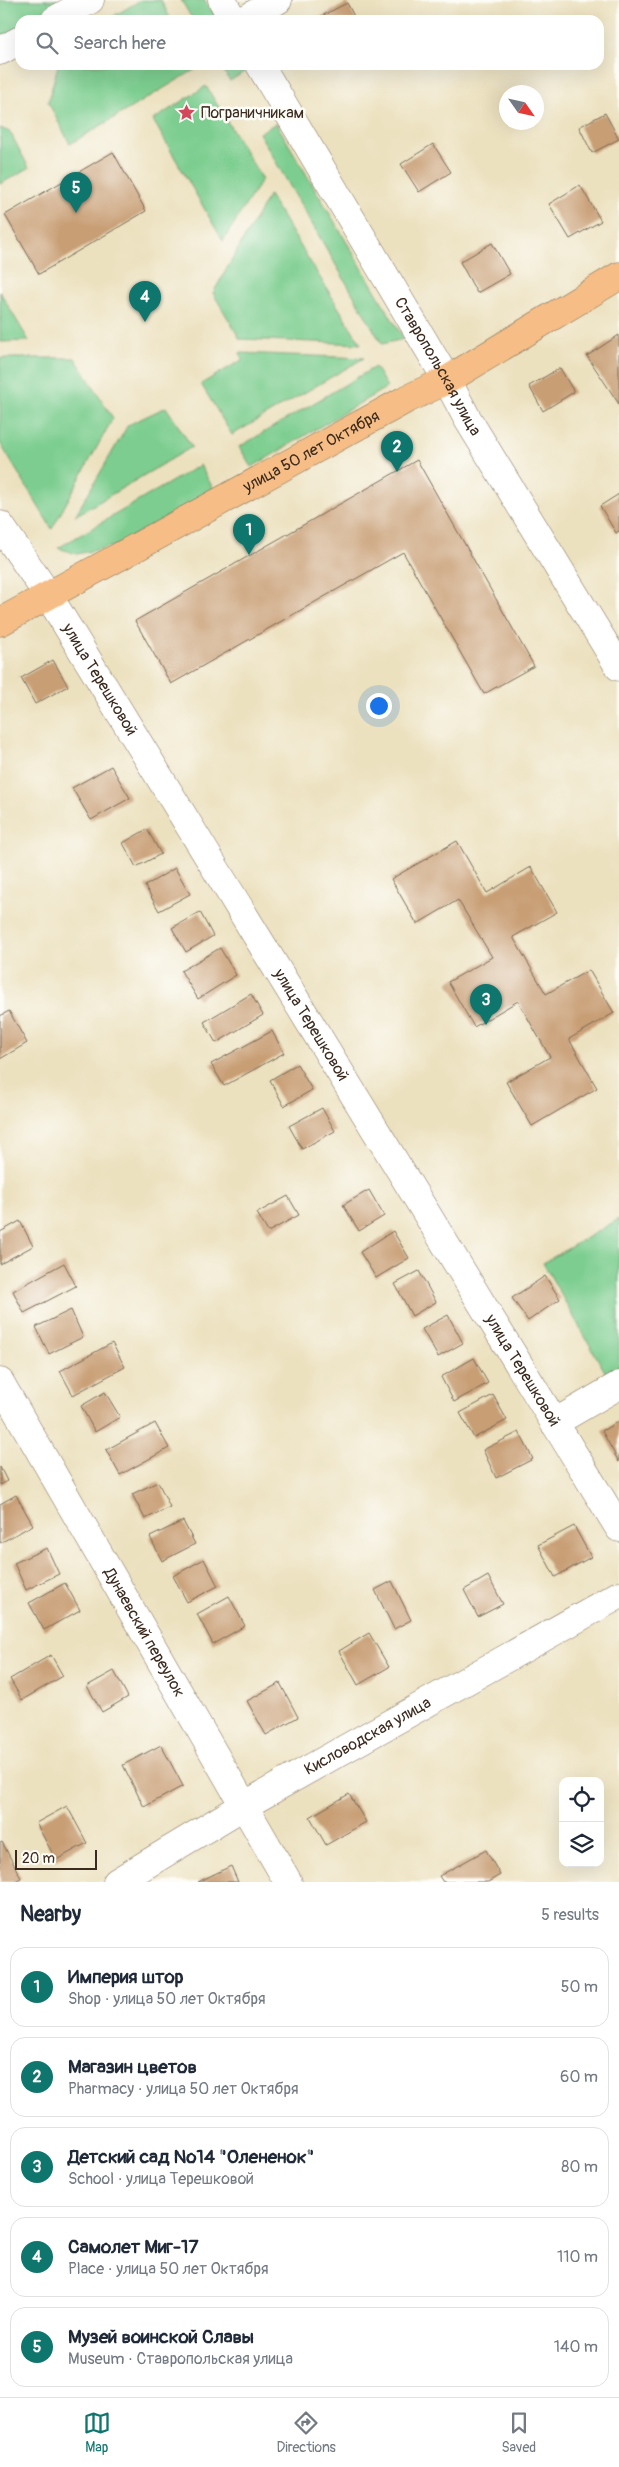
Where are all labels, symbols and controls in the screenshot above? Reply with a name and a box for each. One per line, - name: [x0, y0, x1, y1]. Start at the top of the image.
- search box: [15, 15, 604, 70]
- icon: search: [33, 29, 61, 57]
- text: Search here: [73, 31, 166, 55]
- north arrow: [499, 85, 544, 130]
- place icon: Пограничникам: [177, 103, 197, 123]
- place label: Пограничникам: [201, 103, 304, 123]
- pin: 5: [60, 172, 92, 213]
- pin: 4: [129, 281, 161, 322]
- street label: Ставропольская улица: [390, 293, 485, 439]
- street label: улица 50 лет Октября: [239, 406, 383, 497]
- pin: 2: [381, 431, 413, 472]
- pin: 1: [233, 514, 265, 555]
- street label: улица Терешковой: [57, 619, 142, 739]
- your location: [366, 693, 392, 719]
- street label: улица Терешковой: [269, 964, 353, 1085]
- pin: 3: [470, 984, 502, 1025]
- street label: улица Терешковой: [480, 1310, 564, 1430]
- street label: Дунаевский переулок: [99, 1563, 189, 1701]
- street label: Кисловодская улица: [301, 1693, 435, 1780]
- map controls: [559, 1777, 604, 1867]
- button: locate: [559, 1777, 604, 1822]
- button: layers: [559, 1822, 604, 1867]
- scale bar: [15, 1847, 98, 1870]
- text: 20 m: [22, 1850, 55, 1867]
- text: Nearby: [20, 1901, 81, 1928]
- text: 5 results: [541, 1905, 599, 1925]
- text: Империя штор: [68, 1965, 184, 1989]
- text: 1: [34, 1977, 40, 1997]
- text: 50 m: [561, 1977, 598, 1997]
- text: Shop · улица 50 лет Октября: [68, 1989, 266, 2009]
- text: Магазин цветов: [68, 2055, 197, 2079]
- text: 2: [33, 2067, 41, 2087]
- text: 60 m: [560, 2067, 598, 2087]
- text: Pharmacy · улица 50 лет Октября: [68, 2079, 299, 2099]
- text: Детский сад №14 "Олененок": [68, 2145, 314, 2169]
- text: 3: [33, 2157, 41, 2177]
- text: 80 m: [561, 2157, 598, 2177]
- text: School · улица Терешковой: [68, 2169, 254, 2189]
- text: Самолет Миг-17: [68, 2235, 198, 2259]
- text: 4: [32, 2247, 42, 2267]
- text: 110 m: [557, 2247, 598, 2267]
- text: Place · улица 50 лет Октября: [68, 2259, 269, 2279]
- text: Музей воинской Славы: [68, 2325, 254, 2349]
- text: 5: [33, 2337, 41, 2357]
- text: 140 m: [554, 2337, 598, 2357]
- text: Museum · Ставропольская улица: [68, 2349, 293, 2369]
- tab: Map: [83, 2409, 111, 2456]
- tab: Directions: [276, 2409, 336, 2456]
- tab: Saved: [501, 2409, 536, 2456]

